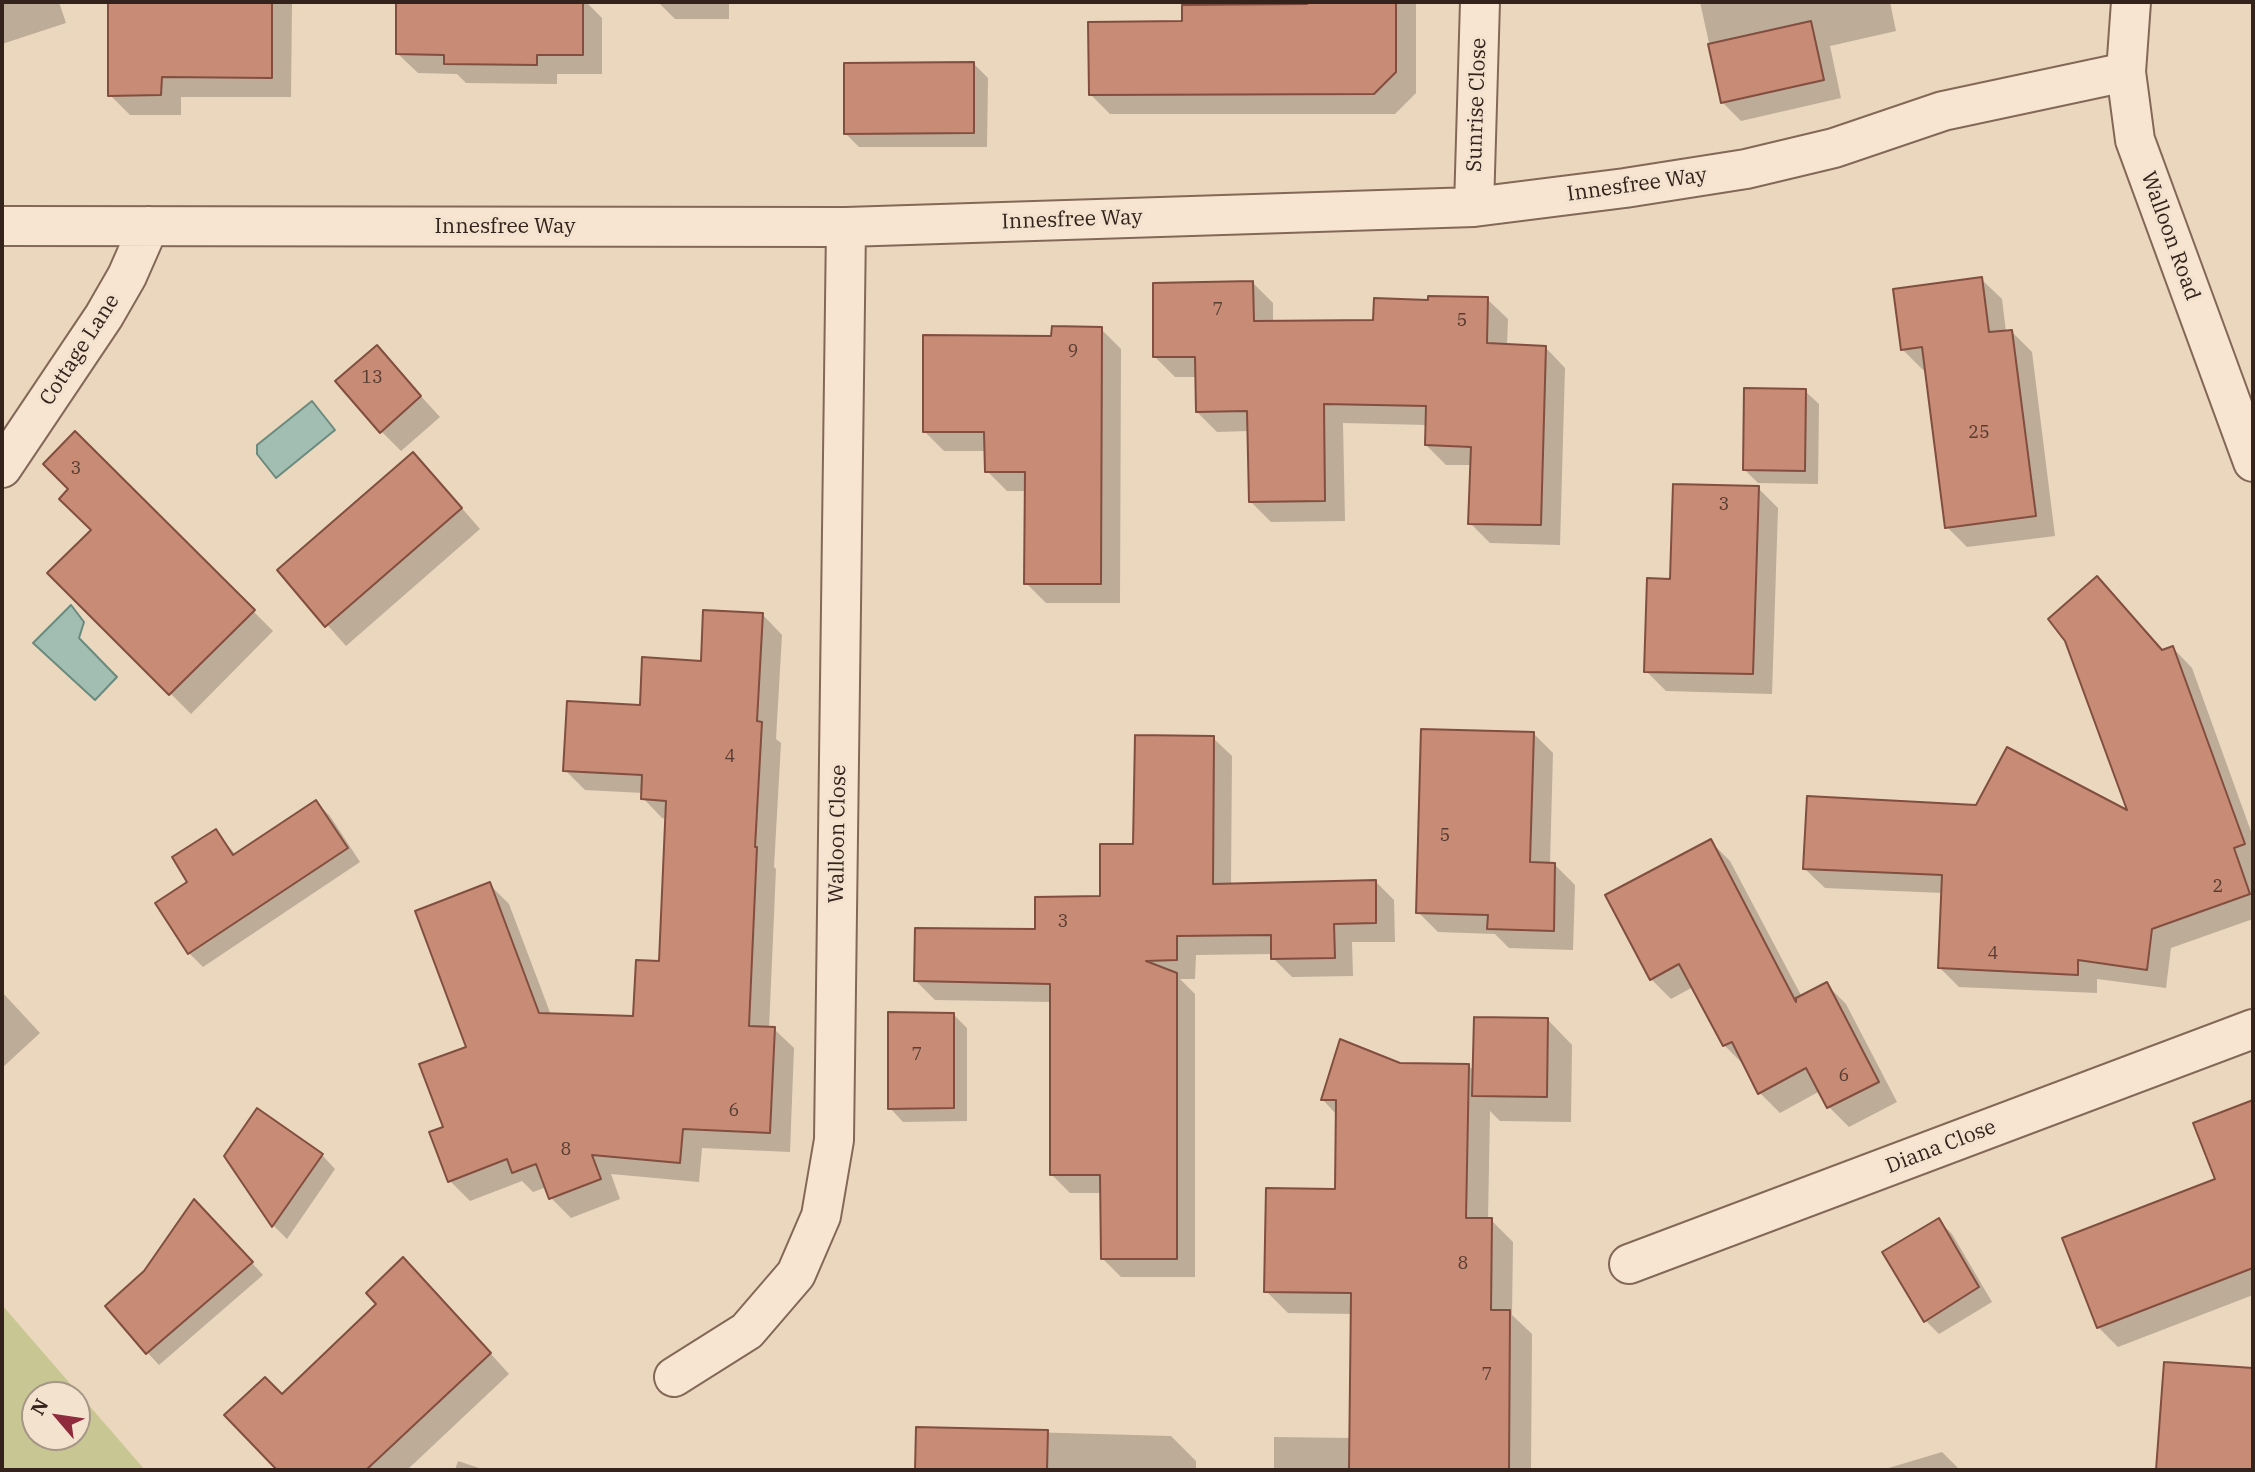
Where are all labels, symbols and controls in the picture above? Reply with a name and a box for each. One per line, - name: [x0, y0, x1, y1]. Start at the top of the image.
- street label: Sunrise Close: [1462, 37, 1492, 173]
- street label: Innesfree Way: [1565, 163, 1709, 207]
- street label: Walloon Road: [2135, 168, 2205, 304]
- street label: Innesfree Way: [1001, 205, 1143, 235]
- street label: Innesfree Way: [435, 214, 575, 240]
- street label: Cottage Lane: [35, 290, 125, 410]
- house number: 7: [1213, 299, 1223, 321]
- house number: 5: [1457, 310, 1467, 332]
- house number: 9: [1068, 341, 1078, 363]
- house number: 13: [361, 367, 383, 389]
- house number: 25: [1968, 422, 1990, 444]
- house number: 3: [71, 458, 81, 480]
- house number: 3: [1719, 494, 1729, 516]
- house number: 4: [725, 746, 735, 768]
- street label: Walloon Close: [824, 764, 852, 904]
- house number: 5: [1440, 825, 1450, 847]
- house number: 2: [2213, 876, 2223, 898]
- house number: 3: [1058, 911, 1068, 933]
- house number: 4: [1988, 943, 1998, 965]
- house number: 7: [912, 1044, 922, 1066]
- house number: 6: [1839, 1065, 1849, 1087]
- house number: 6: [729, 1100, 739, 1122]
- street label: Diana Close: [1882, 1114, 2000, 1180]
- house number: 8: [561, 1139, 571, 1161]
- house number: 8: [1458, 1253, 1468, 1275]
- house number: 7: [1482, 1364, 1492, 1386]
- north arrow: [21, 1381, 91, 1451]
- text: N: [25, 1394, 54, 1419]

